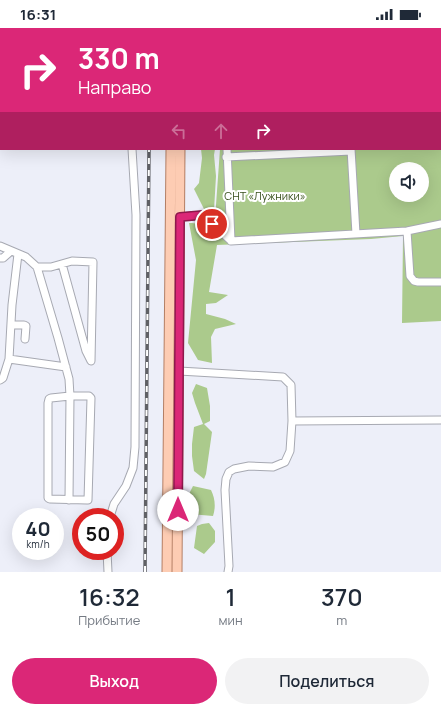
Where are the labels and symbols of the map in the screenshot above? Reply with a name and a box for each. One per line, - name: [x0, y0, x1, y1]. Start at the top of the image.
- park label: СНТ «Лужники»: [224, 188, 306, 203]
- pin: [195, 207, 229, 241]
- position arrow: [157, 489, 199, 531]
- speed limit sign: 50: [72, 508, 124, 560]

